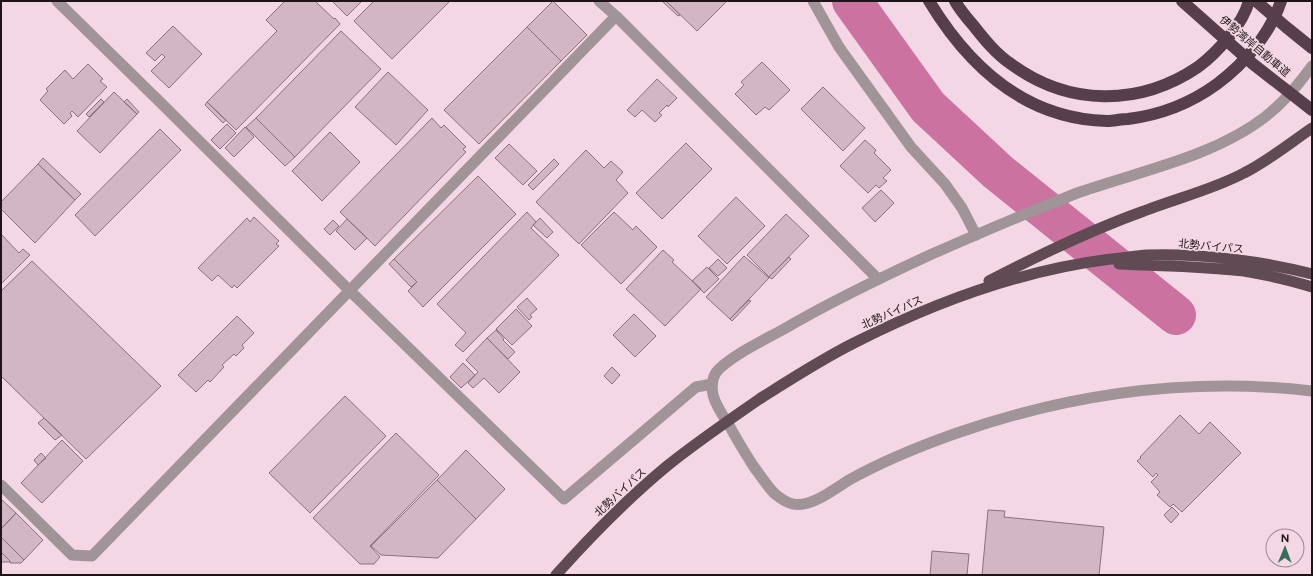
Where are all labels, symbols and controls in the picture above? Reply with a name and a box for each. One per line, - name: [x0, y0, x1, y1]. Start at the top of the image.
- street label: 伊勢湾岸自動車道: [1217, 13, 1293, 80]
- street label: 北勢バイパス: [1178, 237, 1244, 256]
- street label: 北勢バイパス: [860, 293, 925, 332]
- street label: 北勢バイパス: [592, 465, 649, 520]
- north arrow: [1265, 528, 1305, 568]
- text: N: [1281, 532, 1290, 545]

